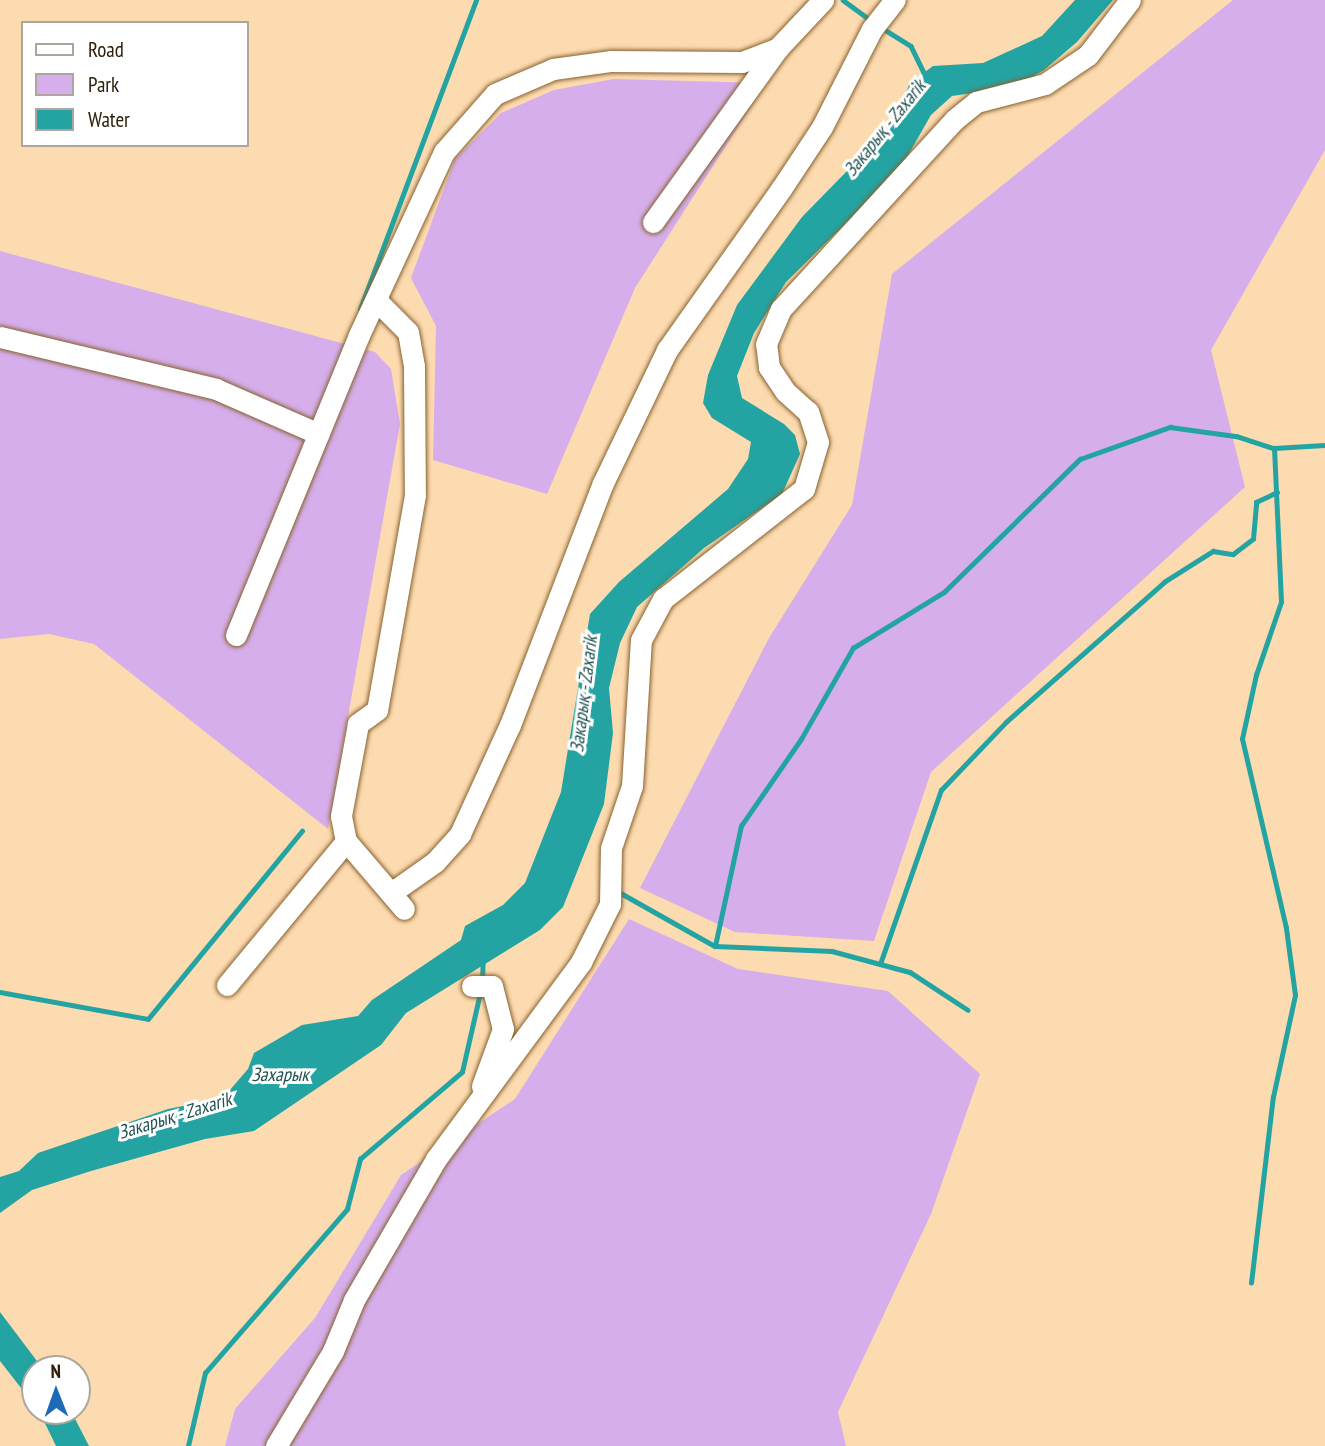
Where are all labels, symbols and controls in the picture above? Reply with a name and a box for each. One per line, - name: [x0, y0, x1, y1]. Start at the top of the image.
- legend: [21, 21, 248, 147]
- text: Road: [88, 36, 124, 63]
- text: Park: [88, 71, 119, 98]
- water label: Закарық - Zaxarik: [839, 75, 931, 181]
- text: Water: [88, 106, 130, 133]
- water label: Закарық - Zaxarik: [565, 634, 603, 754]
- water label: Захарык: [251, 1064, 309, 1086]
- water label: Закарық - Zaxarik: [115, 1088, 235, 1144]
- north arrow: [21, 1355, 91, 1425]
- text: N: [50, 1359, 61, 1383]

